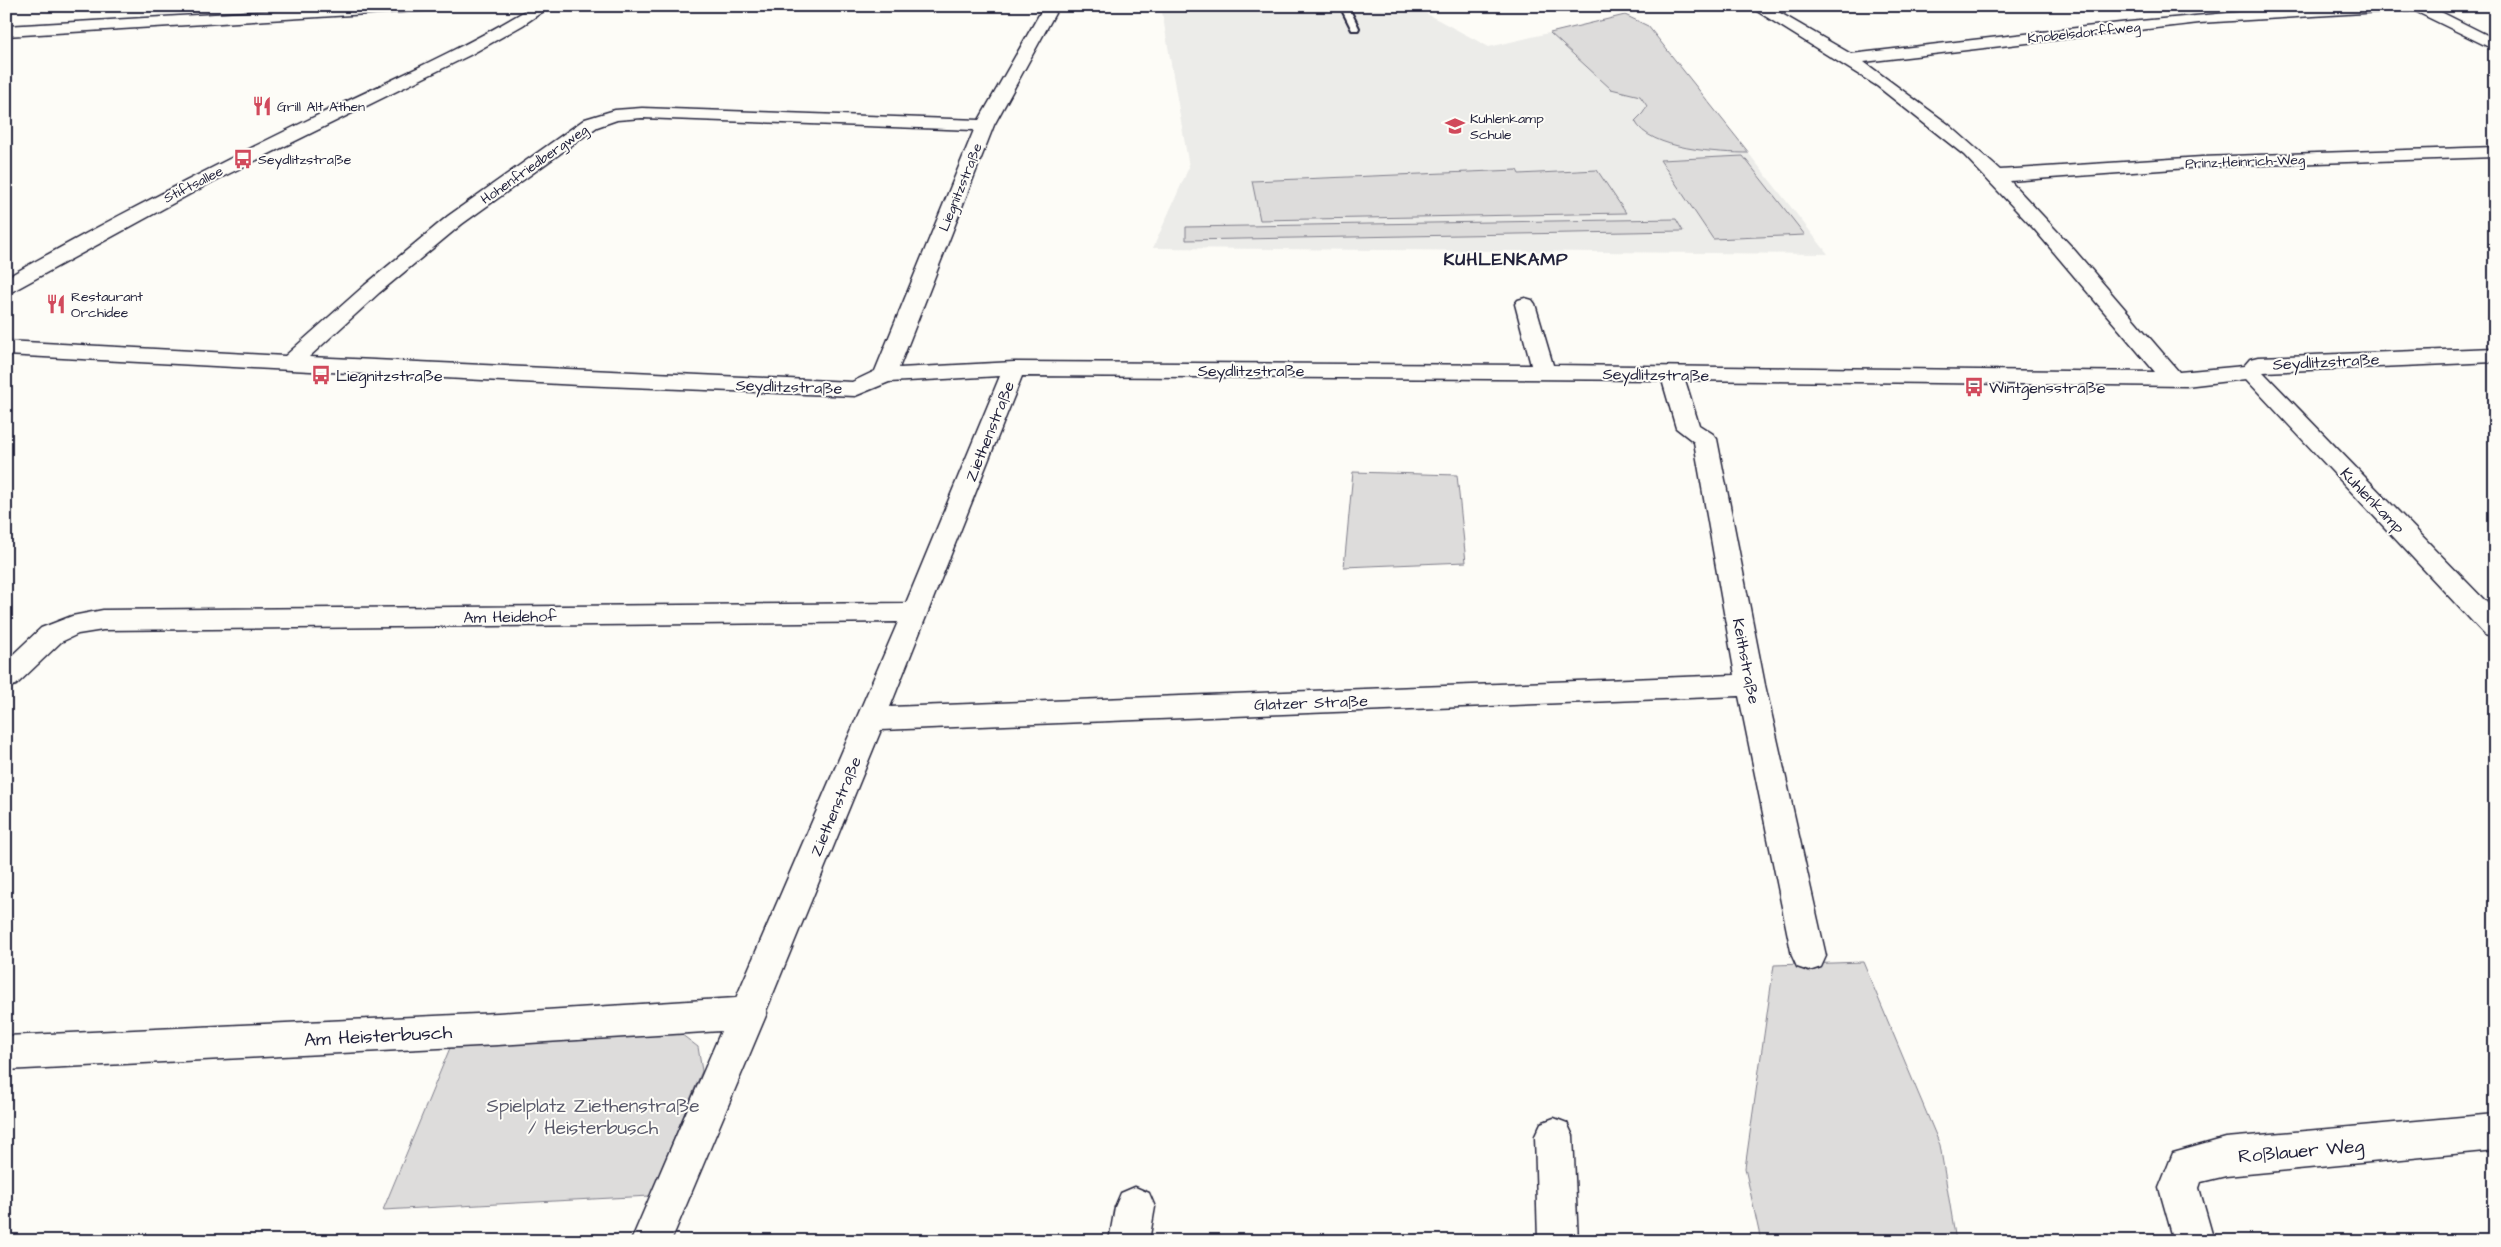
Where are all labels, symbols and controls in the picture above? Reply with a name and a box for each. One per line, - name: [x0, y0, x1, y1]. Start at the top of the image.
- street label: Knobelsdorffweg: [2027, 17, 2142, 49]
- restaurant icon: Grill Alt Athen: [251, 95, 273, 117]
- place label: Grill Alt Athen: [277, 97, 365, 117]
- place label: Kuhlenkamp Schule: [1470, 109, 1544, 145]
- school or university icon: Kuhlenkamp Schule: [1444, 115, 1466, 137]
- street label: Hohenfriedbergweg: [477, 120, 592, 210]
- street label: Liegnitzstraße: [934, 140, 988, 234]
- bus stop icon: Seydlitzstraße: [232, 148, 254, 170]
- place label: Seydlitzstraße: [258, 150, 352, 170]
- street label: Prinz-Heinrich-Weg: [2185, 150, 2305, 174]
- street label: Stiftsallee: [160, 161, 227, 208]
- district label: KUHLENKAMP: [1443, 247, 1569, 272]
- place label: Restaurant Orchidee: [71, 287, 143, 323]
- restaurant icon: Restaurant Orchidee: [45, 293, 67, 315]
- street label: Seydlitzstraße: [2272, 348, 2380, 377]
- street label: Seydlitzstraße: [1198, 360, 1305, 383]
- street label: Seydlitzstraße: [1602, 363, 1710, 388]
- bus stop icon: Liegnitzstraße: [310, 364, 332, 386]
- place label: Liegnitzstraße: [336, 365, 443, 388]
- street label: Seydlitzstraße: [735, 374, 843, 401]
- bus stop icon: Wintgensstraße: [1963, 376, 1985, 398]
- place label: Wintgensstraße: [1989, 377, 2106, 400]
- street label: Ziethenstraße: [960, 378, 1020, 485]
- street label: Kuhlenkamp: [2335, 463, 2410, 539]
- street label: Am Heidehof: [463, 605, 557, 629]
- street label: Keithstraße: [1727, 617, 1765, 706]
- street label: Glatzer Straße: [1254, 690, 1369, 716]
- street label: Ziethenstraße: [805, 753, 867, 860]
- street label: Am Heisterbusch: [303, 1019, 454, 1054]
- park label: Spielplatz Ziethenstraße / Heisterbusch: [487, 1093, 699, 1142]
- street label: Roßlauer Weg: [2237, 1133, 2366, 1171]

